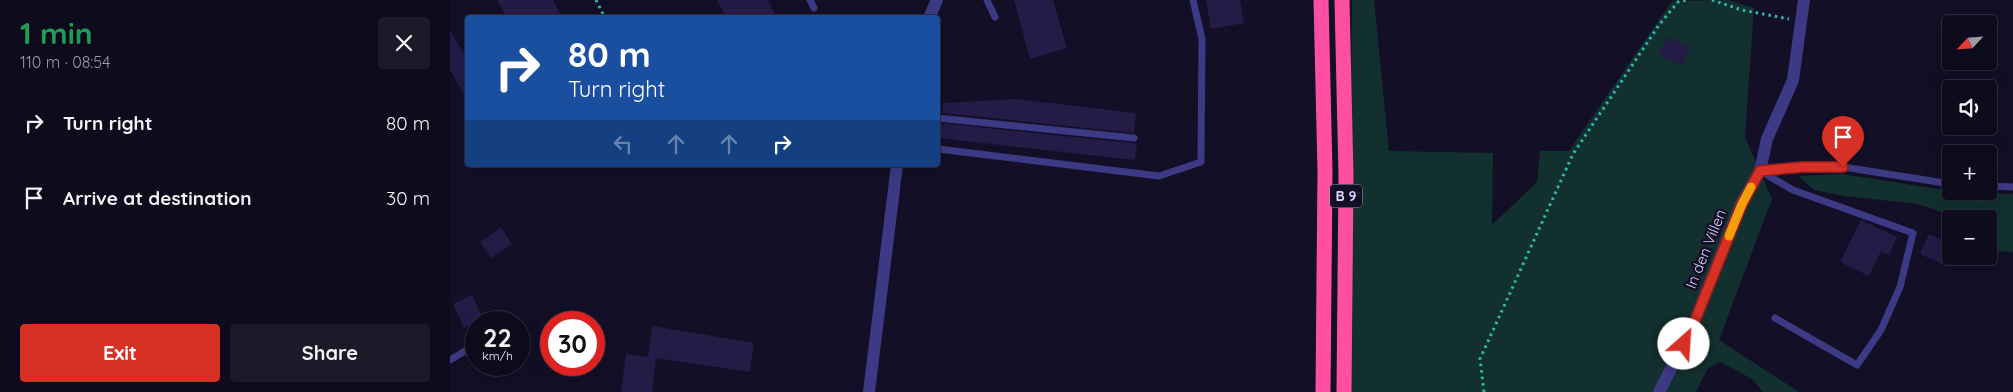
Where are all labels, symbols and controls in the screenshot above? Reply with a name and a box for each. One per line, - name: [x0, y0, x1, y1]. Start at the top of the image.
- text: 1 min: [20, 14, 93, 52]
- north arrow: [1942, 15, 1998, 70]
- map controls: [1942, 15, 1997, 265]
- button: close: [378, 17, 430, 69]
- text: 80 m: [568, 32, 651, 76]
- icon: right: [485, 35, 550, 100]
- text: 110 m · 08:54: [20, 52, 110, 72]
- text: Turn right: [568, 75, 665, 103]
- button: sound: [1942, 80, 1997, 135]
- icon: right: [20, 109, 48, 137]
- text: Turn right: [63, 111, 152, 135]
- text: 80 m: [386, 111, 430, 135]
- pin: [1822, 116, 1864, 167]
- icon: arrive: [1829, 123, 1857, 151]
- icon: left: [609, 130, 637, 158]
- icon: ahead: [662, 130, 690, 158]
- icon: ahead: [715, 130, 743, 158]
- icon: right: [768, 130, 796, 158]
- button: +: [1942, 145, 1997, 200]
- icon: arrive: [20, 184, 48, 212]
- road number: B 9: [1330, 185, 1362, 208]
- text: Arrive at destination: [63, 186, 252, 210]
- text: 30 m: [386, 186, 430, 210]
- street label: In den Villen: [1681, 206, 1730, 291]
- button: −: [1942, 210, 1997, 265]
- speed limit sign: 30: [540, 311, 605, 376]
- position arrow: [1657, 317, 1709, 369]
- text: 22: [483, 322, 512, 353]
- button: Exit: [20, 324, 220, 382]
- button: Share: [230, 324, 430, 382]
- text: km/h: [482, 348, 513, 363]

